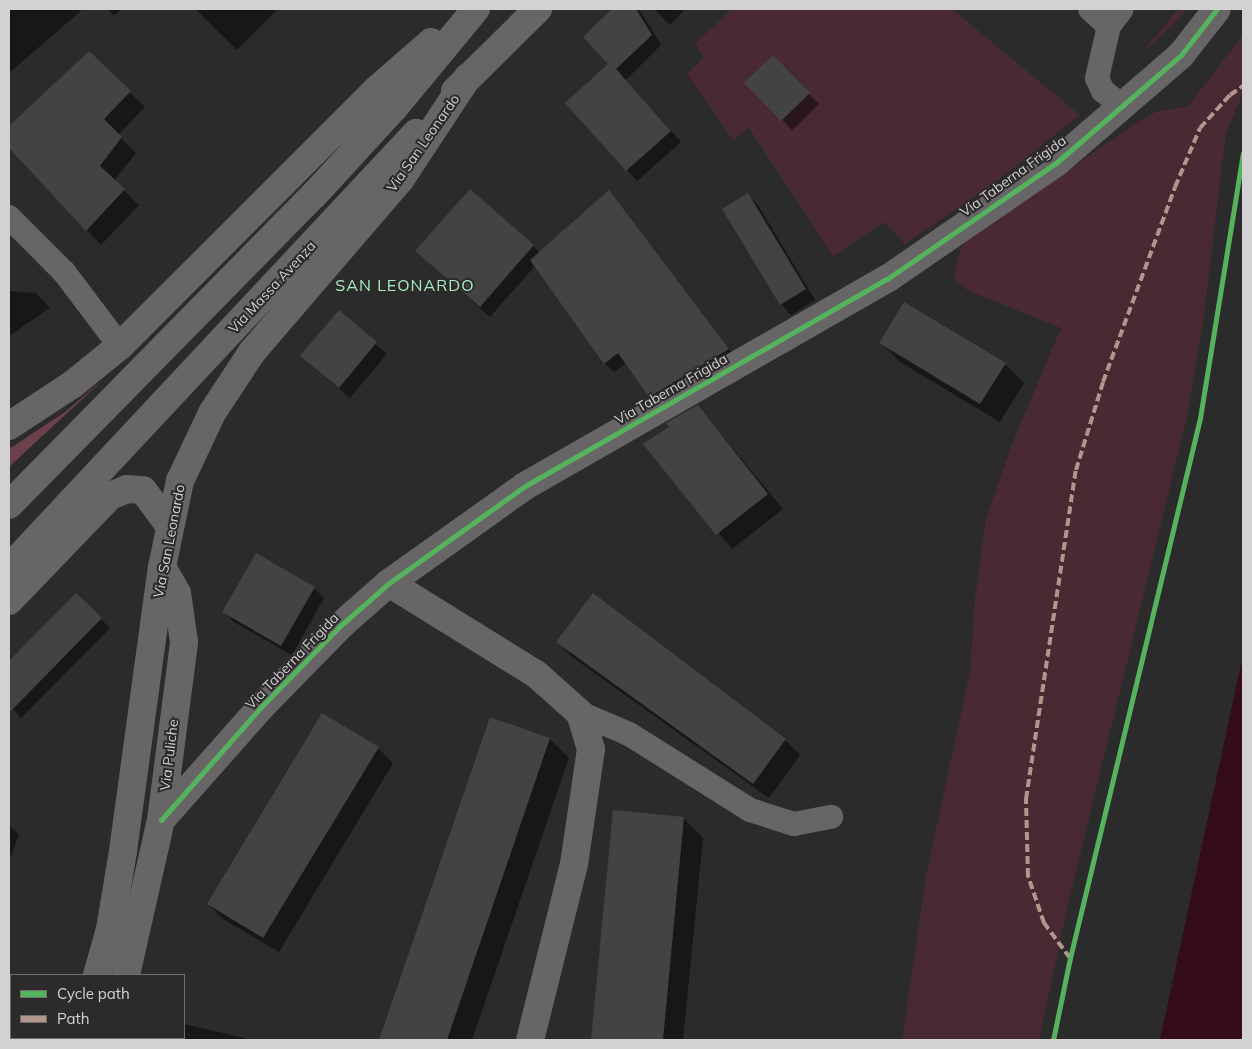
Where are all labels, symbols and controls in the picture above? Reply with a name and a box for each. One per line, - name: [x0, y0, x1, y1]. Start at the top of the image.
- street label: Via San Leonardo: [383, 91, 463, 195]
- street label: Via Taberna Frigida: [957, 132, 1069, 220]
- street label: Via Massa Avenza: [225, 237, 319, 337]
- district label: SAN LEONARDO: [334, 275, 476, 295]
- street label: Via Taberna Frigida: [612, 350, 730, 428]
- street label: Via San Leonardo: [150, 483, 188, 599]
- street label: Via Taberna Frigida: [242, 609, 342, 713]
- street label: Via Puliche: [156, 718, 182, 792]
- legend: [10, 974, 185, 1039]
- text: Cycle path: [57, 984, 130, 1003]
- text: Path: [57, 1009, 89, 1028]

